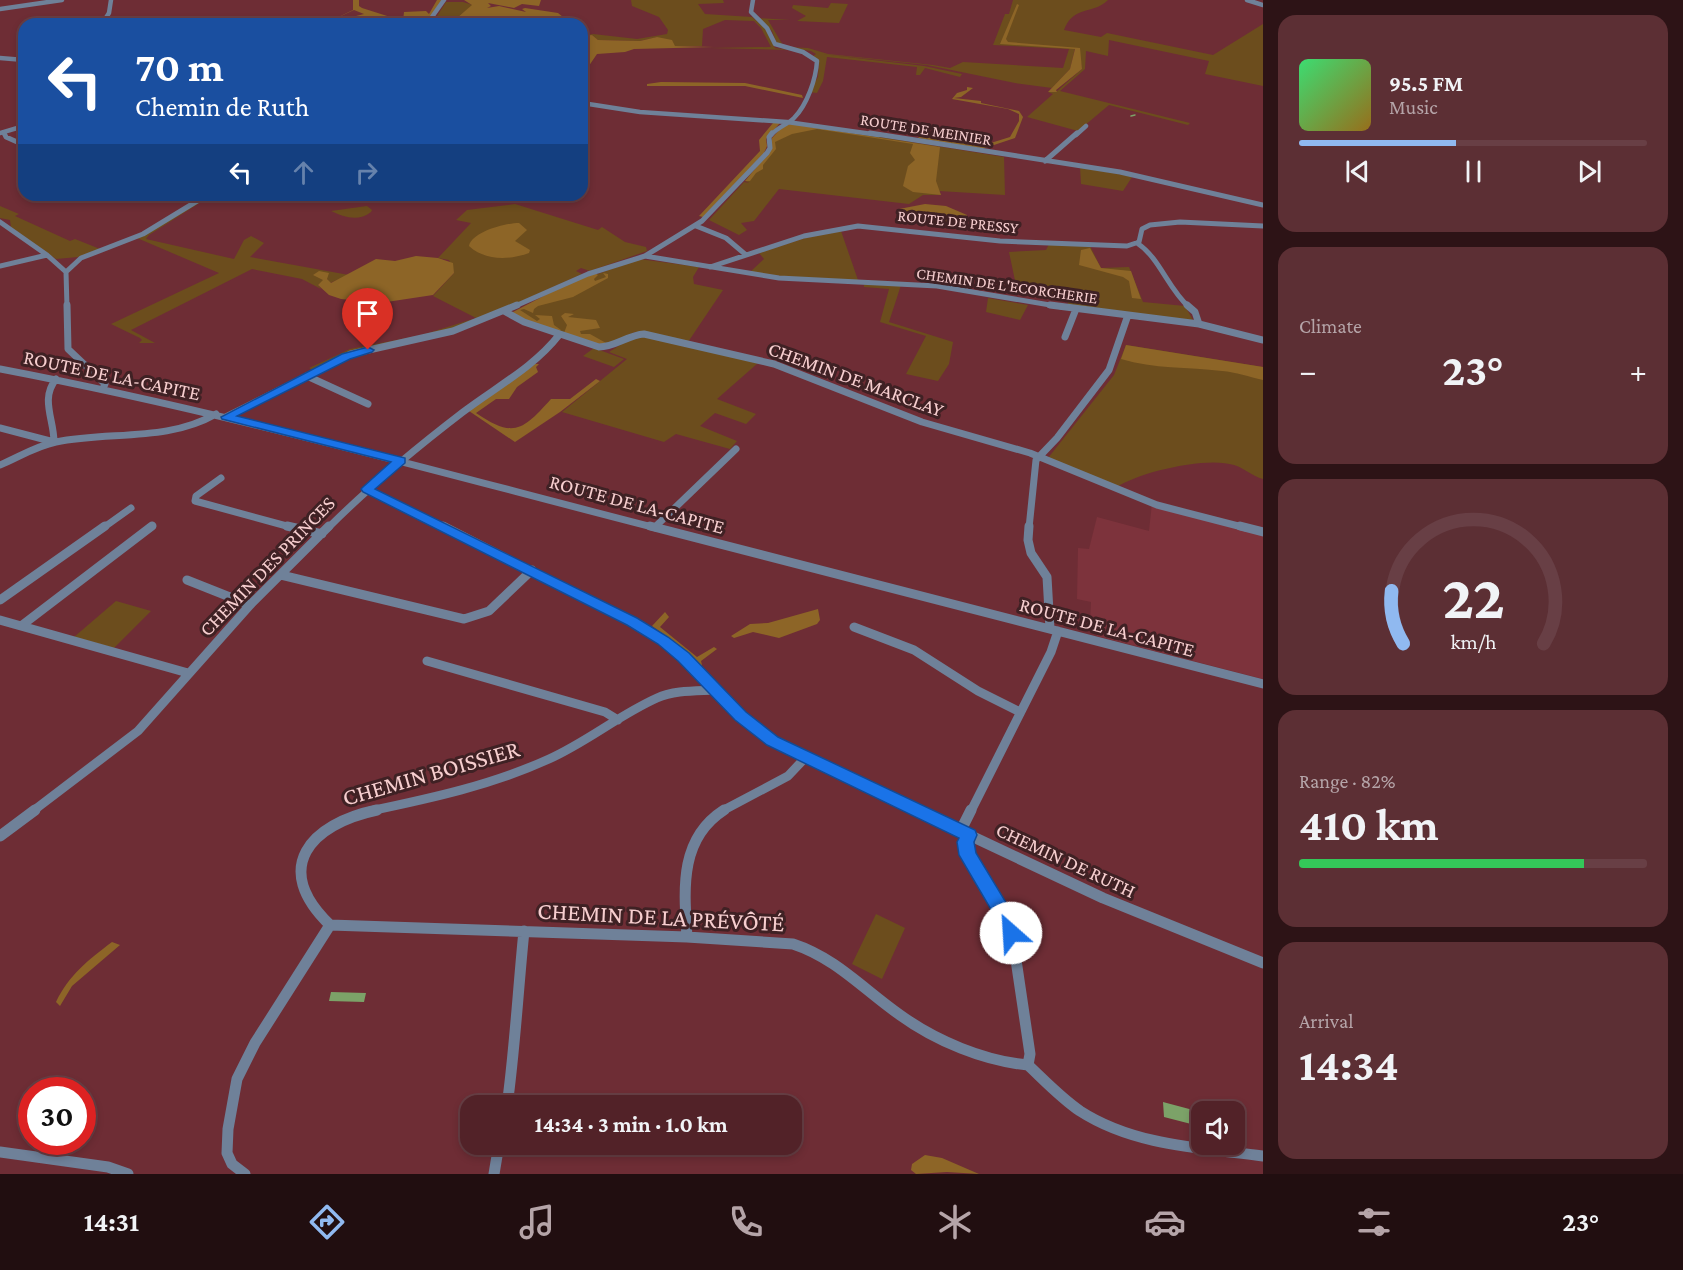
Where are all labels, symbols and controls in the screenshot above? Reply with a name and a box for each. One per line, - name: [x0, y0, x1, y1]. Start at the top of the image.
- icon: left: [36, 42, 114, 120]
- text: 70 m: [135, 43, 224, 90]
- text: 95.5 FM: [1389, 71, 1463, 96]
- text: Chemin de Ruth: [135, 92, 309, 122]
- text: Music: [1389, 96, 1438, 118]
- street label: ROUTE DE MEINIER: [859, 111, 993, 148]
- icon: previous: [1341, 155, 1374, 188]
- icon: pause: [1457, 155, 1490, 188]
- icon: next: [1573, 155, 1606, 188]
- icon: left: [224, 156, 257, 189]
- icon: ahead: [287, 156, 320, 189]
- icon: right: [350, 156, 383, 189]
- street label: ROUTE DE PRESSY: [897, 207, 1020, 236]
- street label: CHEMIN DE L'ECORCHERIE: [915, 264, 1099, 307]
- pin: [342, 288, 393, 350]
- icon: arrive: [351, 297, 384, 330]
- text: Climate: [1299, 315, 1362, 337]
- street label: CHEMIN DE MARCLAY: [765, 337, 947, 421]
- text: 23°: [1442, 345, 1504, 395]
- street label: ROUTE DE LA-CAPITE: [22, 346, 202, 405]
- text: −: [1299, 352, 1316, 389]
- text: +: [1630, 352, 1647, 389]
- street label: ROUTE DE LA-CAPITE: [547, 470, 727, 538]
- street label: CHEMIN DES PRINCES: [195, 492, 339, 640]
- text: 22: [1442, 562, 1504, 631]
- street label: ROUTE DE LA-CAPITE: [1017, 593, 1197, 661]
- text: km/h: [1450, 630, 1497, 654]
- street label: CHEMIN BOISSIER: [339, 734, 523, 811]
- text: Range · 82%: [1299, 770, 1396, 792]
- text: 410 km: [1299, 800, 1439, 850]
- street label: CHEMIN DE RUTH: [993, 818, 1139, 902]
- street label: CHEMIN DE LA PRÉVÔTÉ: [537, 897, 785, 936]
- position arrow: [979, 901, 1043, 965]
- text: Arrival: [1299, 1010, 1353, 1032]
- text: 14:34: [1299, 1040, 1399, 1090]
- speed limit sign: 30: [18, 1077, 96, 1155]
- map controls: [1191, 1101, 1245, 1155]
- button: sound: [1191, 1101, 1245, 1155]
- text: 14:34 · 3 min · 1.0 km: [534, 1112, 728, 1137]
- icon: directions: [306, 1201, 348, 1243]
- icon: music: [516, 1201, 558, 1243]
- icon: phone: [725, 1201, 767, 1243]
- icon: climate: [934, 1201, 976, 1243]
- icon: car: [1144, 1201, 1186, 1243]
- icon: filters: [1353, 1201, 1395, 1243]
- text: 14:31: [84, 1207, 139, 1237]
- text: 23°: [1562, 1207, 1599, 1237]

